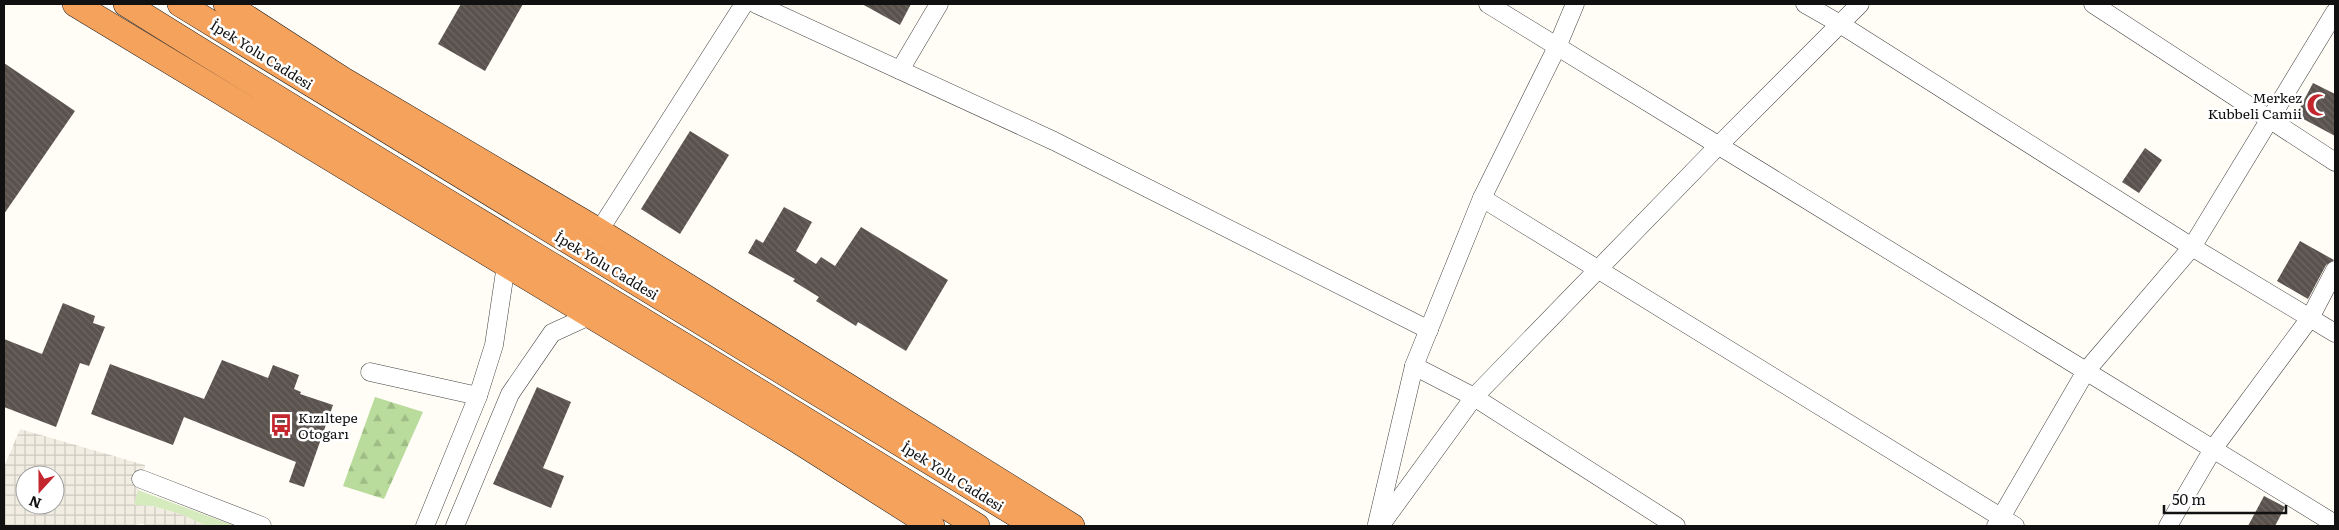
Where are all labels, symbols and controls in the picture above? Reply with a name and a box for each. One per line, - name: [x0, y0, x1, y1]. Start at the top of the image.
- street label: İpek Yolu Caddesi: [207, 14, 317, 94]
- place label: Merkez Kubbeli Camii: [2208, 87, 2302, 123]
- mosque icon: Merkez Kubbeli Camii: [2305, 92, 2331, 118]
- street label: İpek Yolu Caddesi: [551, 226, 663, 304]
- place label: Kızıltepe Otogarı: [298, 407, 358, 443]
- bus stop icon: Kızıltepe Otogarı: [268, 412, 294, 438]
- street label: İpek Yolu Caddesi: [898, 436, 1008, 516]
- north arrow: [15, 465, 65, 515]
- scale bar: [2164, 482, 2286, 514]
- text: 50 m: [2172, 487, 2206, 510]
- text: N: [26, 492, 44, 515]

